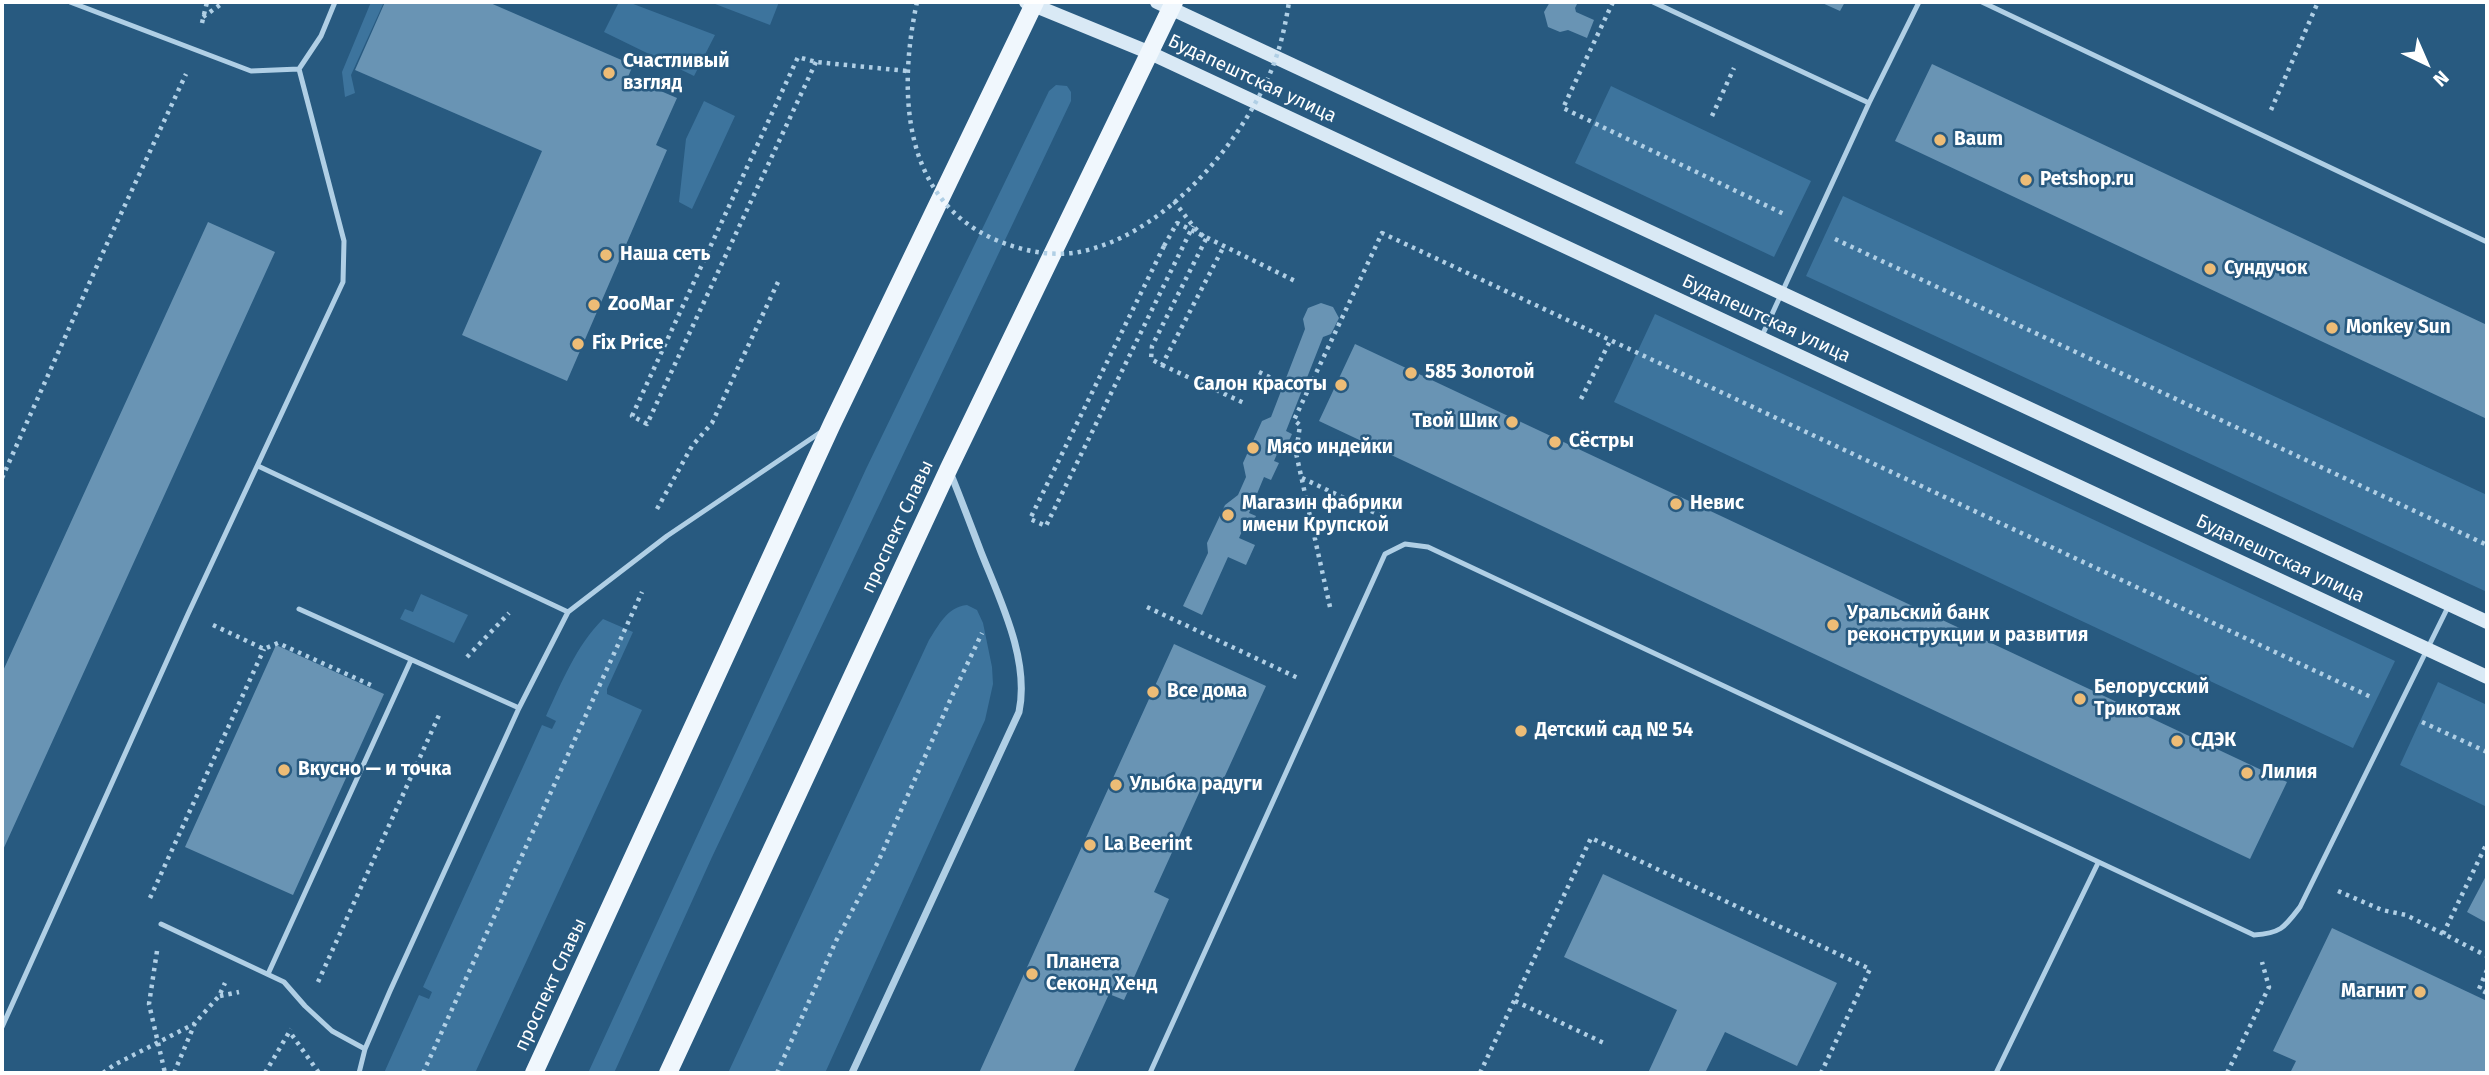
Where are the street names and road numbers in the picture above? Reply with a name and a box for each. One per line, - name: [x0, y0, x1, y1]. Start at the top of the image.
- street label: Будапештская улица: [1164, 30, 1340, 128]
- street label: Будапештская улица: [1678, 270, 1854, 368]
- street label: проспект Славы: [857, 457, 939, 597]
- street label: Будапештская улица: [2192, 510, 2368, 608]
- street label: проспект Славы: [510, 915, 592, 1055]

